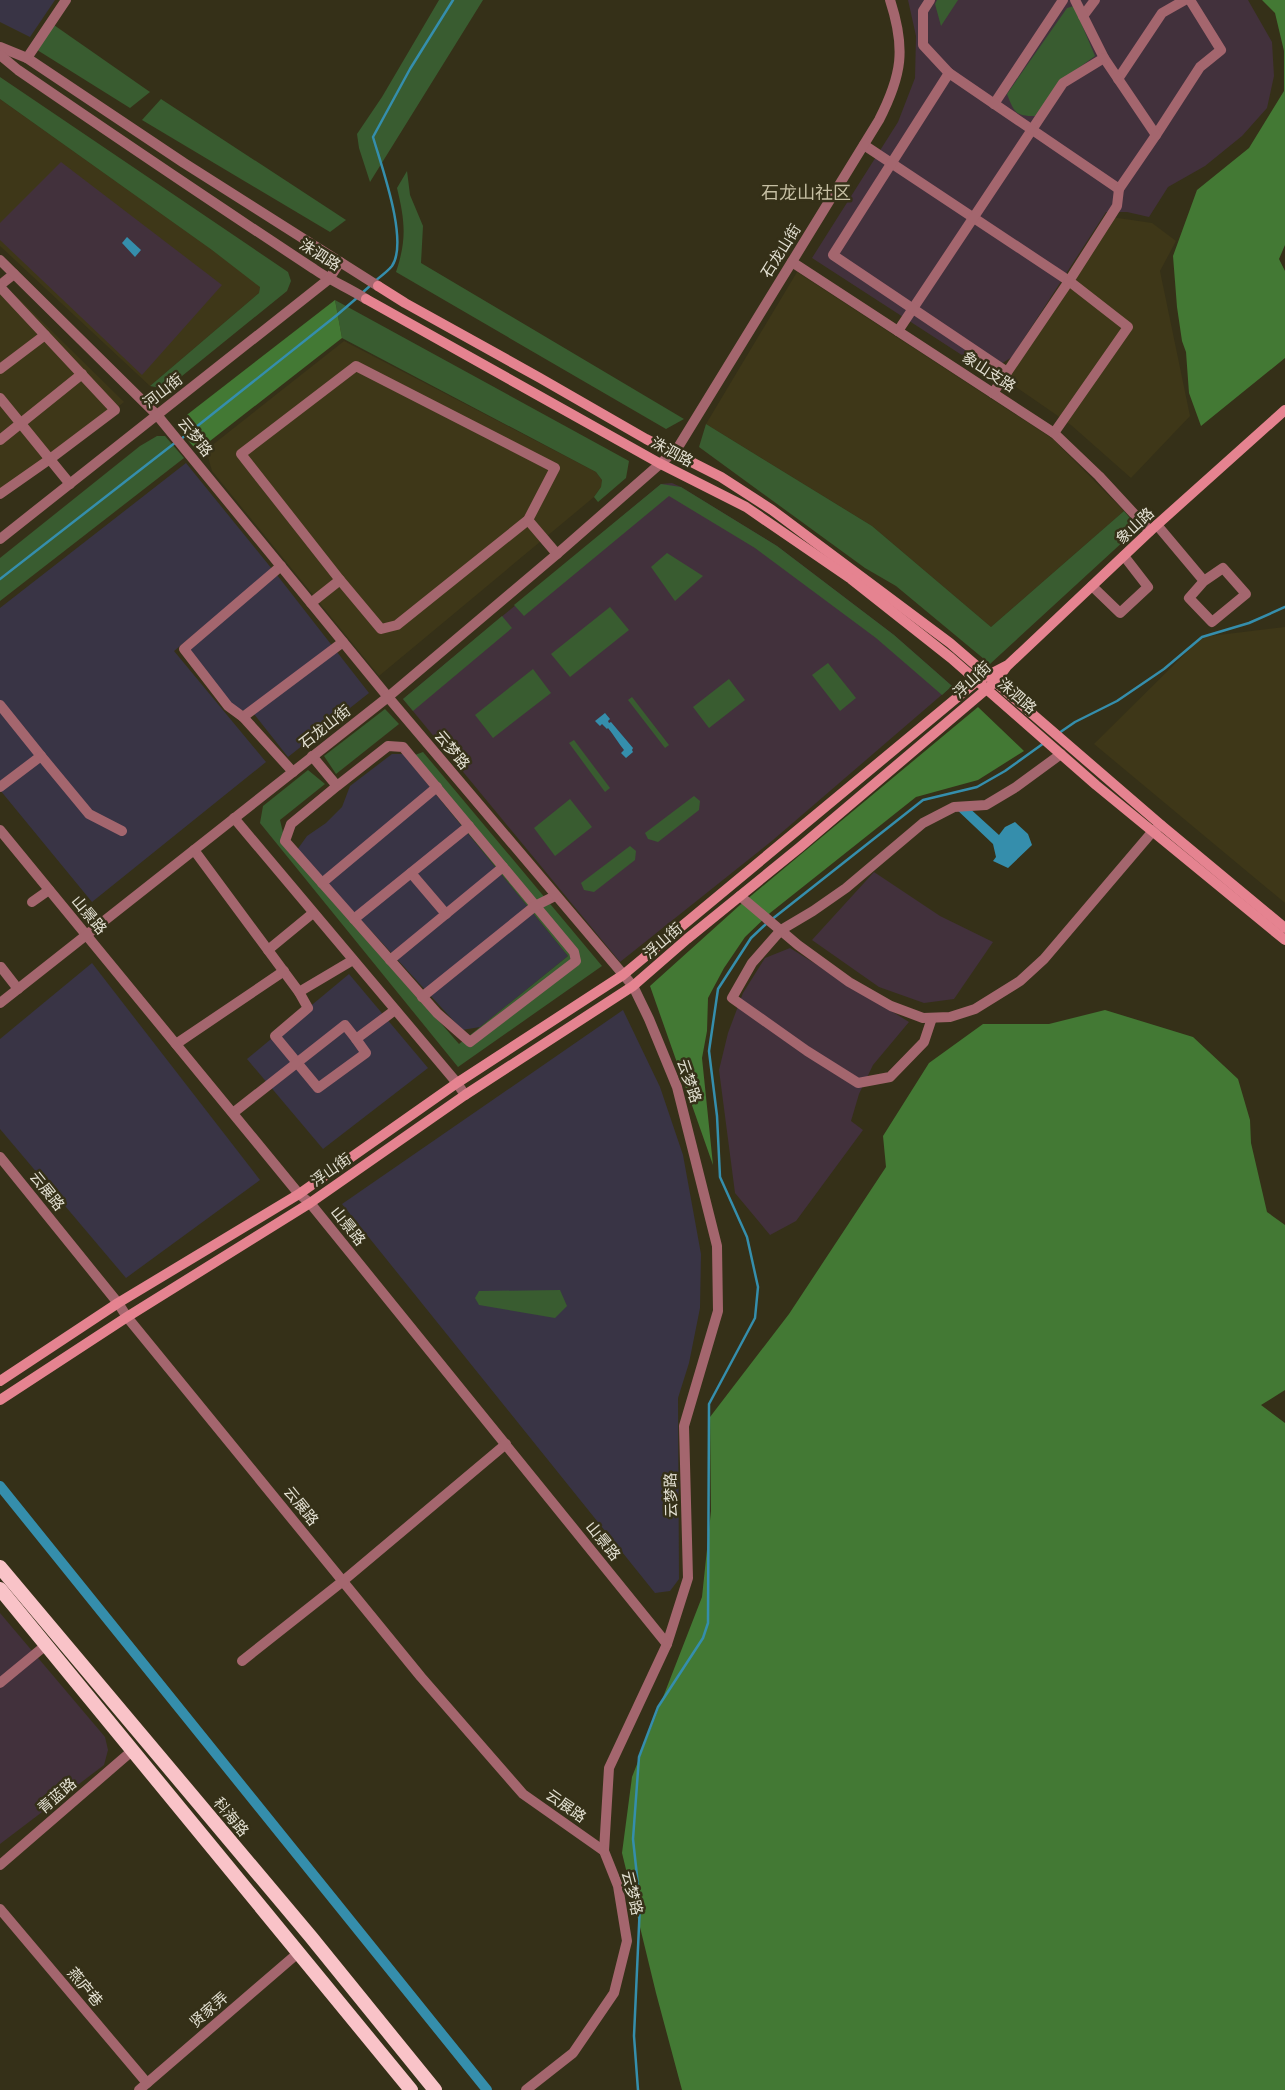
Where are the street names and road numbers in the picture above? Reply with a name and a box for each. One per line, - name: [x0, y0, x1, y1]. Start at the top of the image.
- street label: 石龙山街: [756, 220, 807, 283]
- street label: 洙泗路: [295, 234, 345, 277]
- street label: 象山支路: [957, 346, 1020, 398]
- street label: 河山街: [138, 368, 188, 414]
- street label: 云梦路: [172, 413, 218, 462]
- street label: 洙泗路: [646, 432, 697, 473]
- street label: 象山路: [1111, 503, 1160, 550]
- street label: 浮山街: [948, 657, 997, 704]
- street label: 洙泗路: [992, 673, 1041, 720]
- street label: 石龙山街: [295, 700, 356, 755]
- street label: 云梦路: [428, 726, 475, 775]
- street label: 山景路: [65, 891, 112, 940]
- street label: 浮山街: [639, 918, 688, 965]
- street label: 云梦路: [670, 1056, 707, 1106]
- street label: 浮山街: [306, 1148, 356, 1193]
- street label: 云展路: [24, 1167, 70, 1216]
- street label: 山景路: [325, 1202, 371, 1251]
- street label: 云梦路: [660, 1472, 683, 1518]
- street label: 云展路: [278, 1482, 324, 1531]
- street label: 山景路: [580, 1517, 626, 1566]
- street label: 青蓝路: [33, 1773, 82, 1820]
- street label: 云展路: [541, 1784, 591, 1829]
- street label: 科海路: [207, 1793, 254, 1842]
- street label: 云梦路: [615, 1868, 648, 1918]
- street label: 燕庐巷: [61, 1963, 108, 2012]
- street label: 贤家弄: [185, 1987, 234, 2034]

